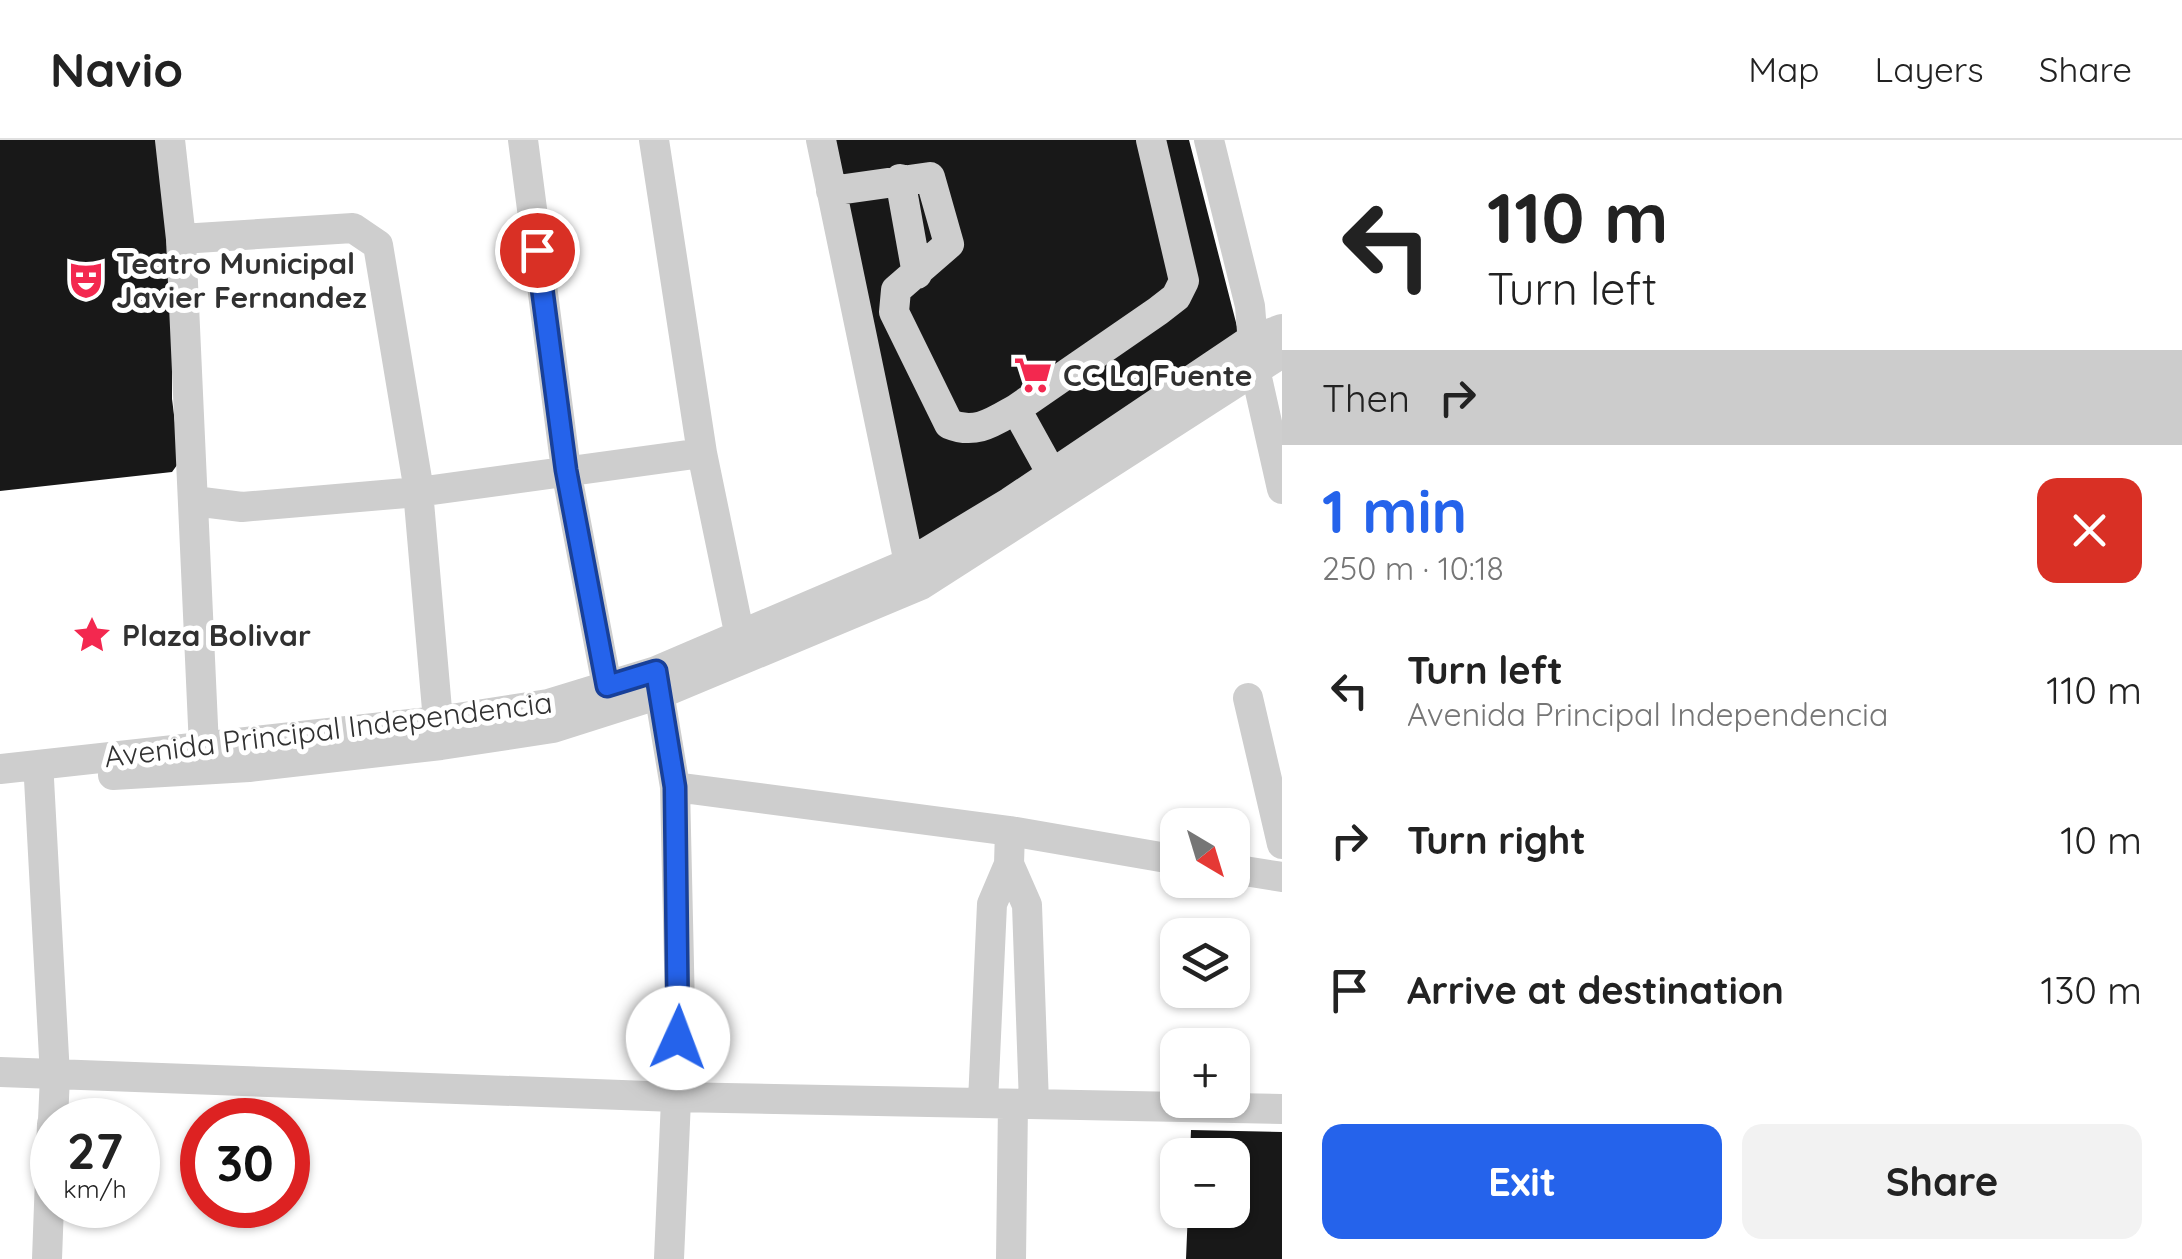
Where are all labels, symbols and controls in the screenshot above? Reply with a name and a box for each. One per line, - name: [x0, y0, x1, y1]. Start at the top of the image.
- text: Navio: [50, 39, 183, 99]
- text: Map: [1748, 47, 1820, 91]
- text: Layers: [1875, 47, 1984, 91]
- text: Share: [2039, 47, 2132, 91]
- text: 110 m: [1487, 173, 1669, 261]
- icon: left: [1322, 180, 1452, 310]
- pin: [495, 208, 580, 293]
- icon: arrive: [510, 223, 565, 278]
- place label: Teatro Municipal Javier Fernandez: [116, 244, 367, 316]
- theatre icon: Teatro Municipal Javier Fernandez: [65, 259, 107, 301]
- text: Turn left: [1487, 260, 1657, 316]
- supermarket icon: CC La Fuente: [1012, 354, 1054, 396]
- place label: CC La Fuente: [1063, 356, 1253, 394]
- icon: right: [1430, 370, 1485, 425]
- text: Then: [1322, 374, 1410, 422]
- text: 1 min: [1322, 473, 1467, 548]
- button: close: [2037, 478, 2142, 583]
- text: 250 m · 10:18: [1322, 548, 1504, 588]
- place icon: Plaza Bolivar: [71, 614, 113, 656]
- place label: Plaza Bolivar: [122, 616, 311, 654]
- text: Turn left: [1407, 646, 1563, 694]
- icon: left: [1322, 663, 1377, 718]
- text: 110 m: [2046, 666, 2142, 714]
- street label: Avenida Principal Independencia: [102, 683, 554, 775]
- text: Avenida Principal Independencia: [1407, 694, 1888, 734]
- north arrow: [1160, 808, 1250, 898]
- map controls: [1160, 808, 1250, 1228]
- icon: right: [1322, 813, 1377, 868]
- text: Turn right: [1407, 816, 1586, 864]
- text: 10 m: [2060, 816, 2142, 864]
- button: layers: [1160, 918, 1250, 1008]
- icon: arrive: [1322, 963, 1377, 1018]
- text: Arrive at destination: [1407, 966, 1784, 1014]
- text: 130 m: [2040, 966, 2142, 1014]
- position arrow: [626, 986, 730, 1090]
- button: +: [1160, 1028, 1250, 1118]
- speed limit sign: 30: [180, 1098, 310, 1228]
- text: 27: [67, 1119, 123, 1182]
- button: Exit: [1322, 1124, 1722, 1239]
- button: Share: [1742, 1124, 2142, 1239]
- button: −: [1160, 1138, 1250, 1228]
- text: km/h: [63, 1173, 127, 1204]

